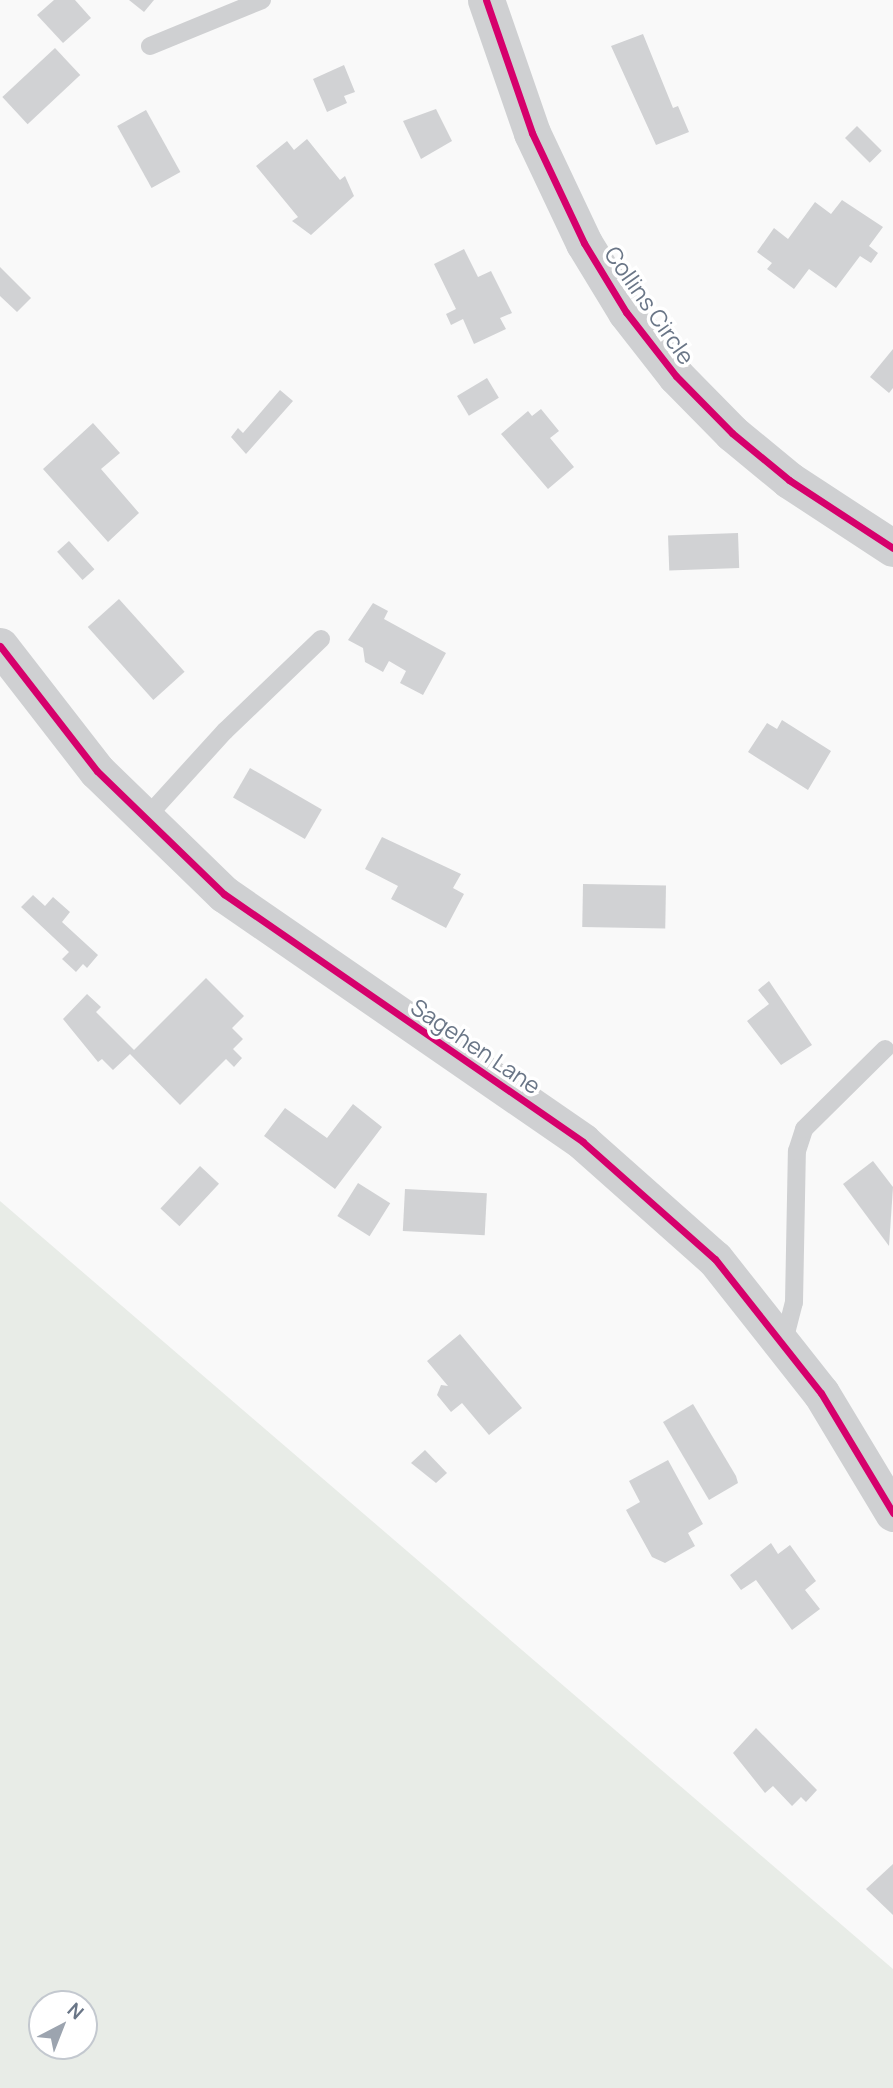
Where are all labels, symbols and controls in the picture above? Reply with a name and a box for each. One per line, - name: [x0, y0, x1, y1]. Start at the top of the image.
- street label: Collins Circle: [599, 241, 701, 369]
- street label: Sagehen Lane: [406, 992, 546, 1100]
- north arrow: [28, 1990, 98, 2060]
- text: N: [62, 1997, 89, 2025]

